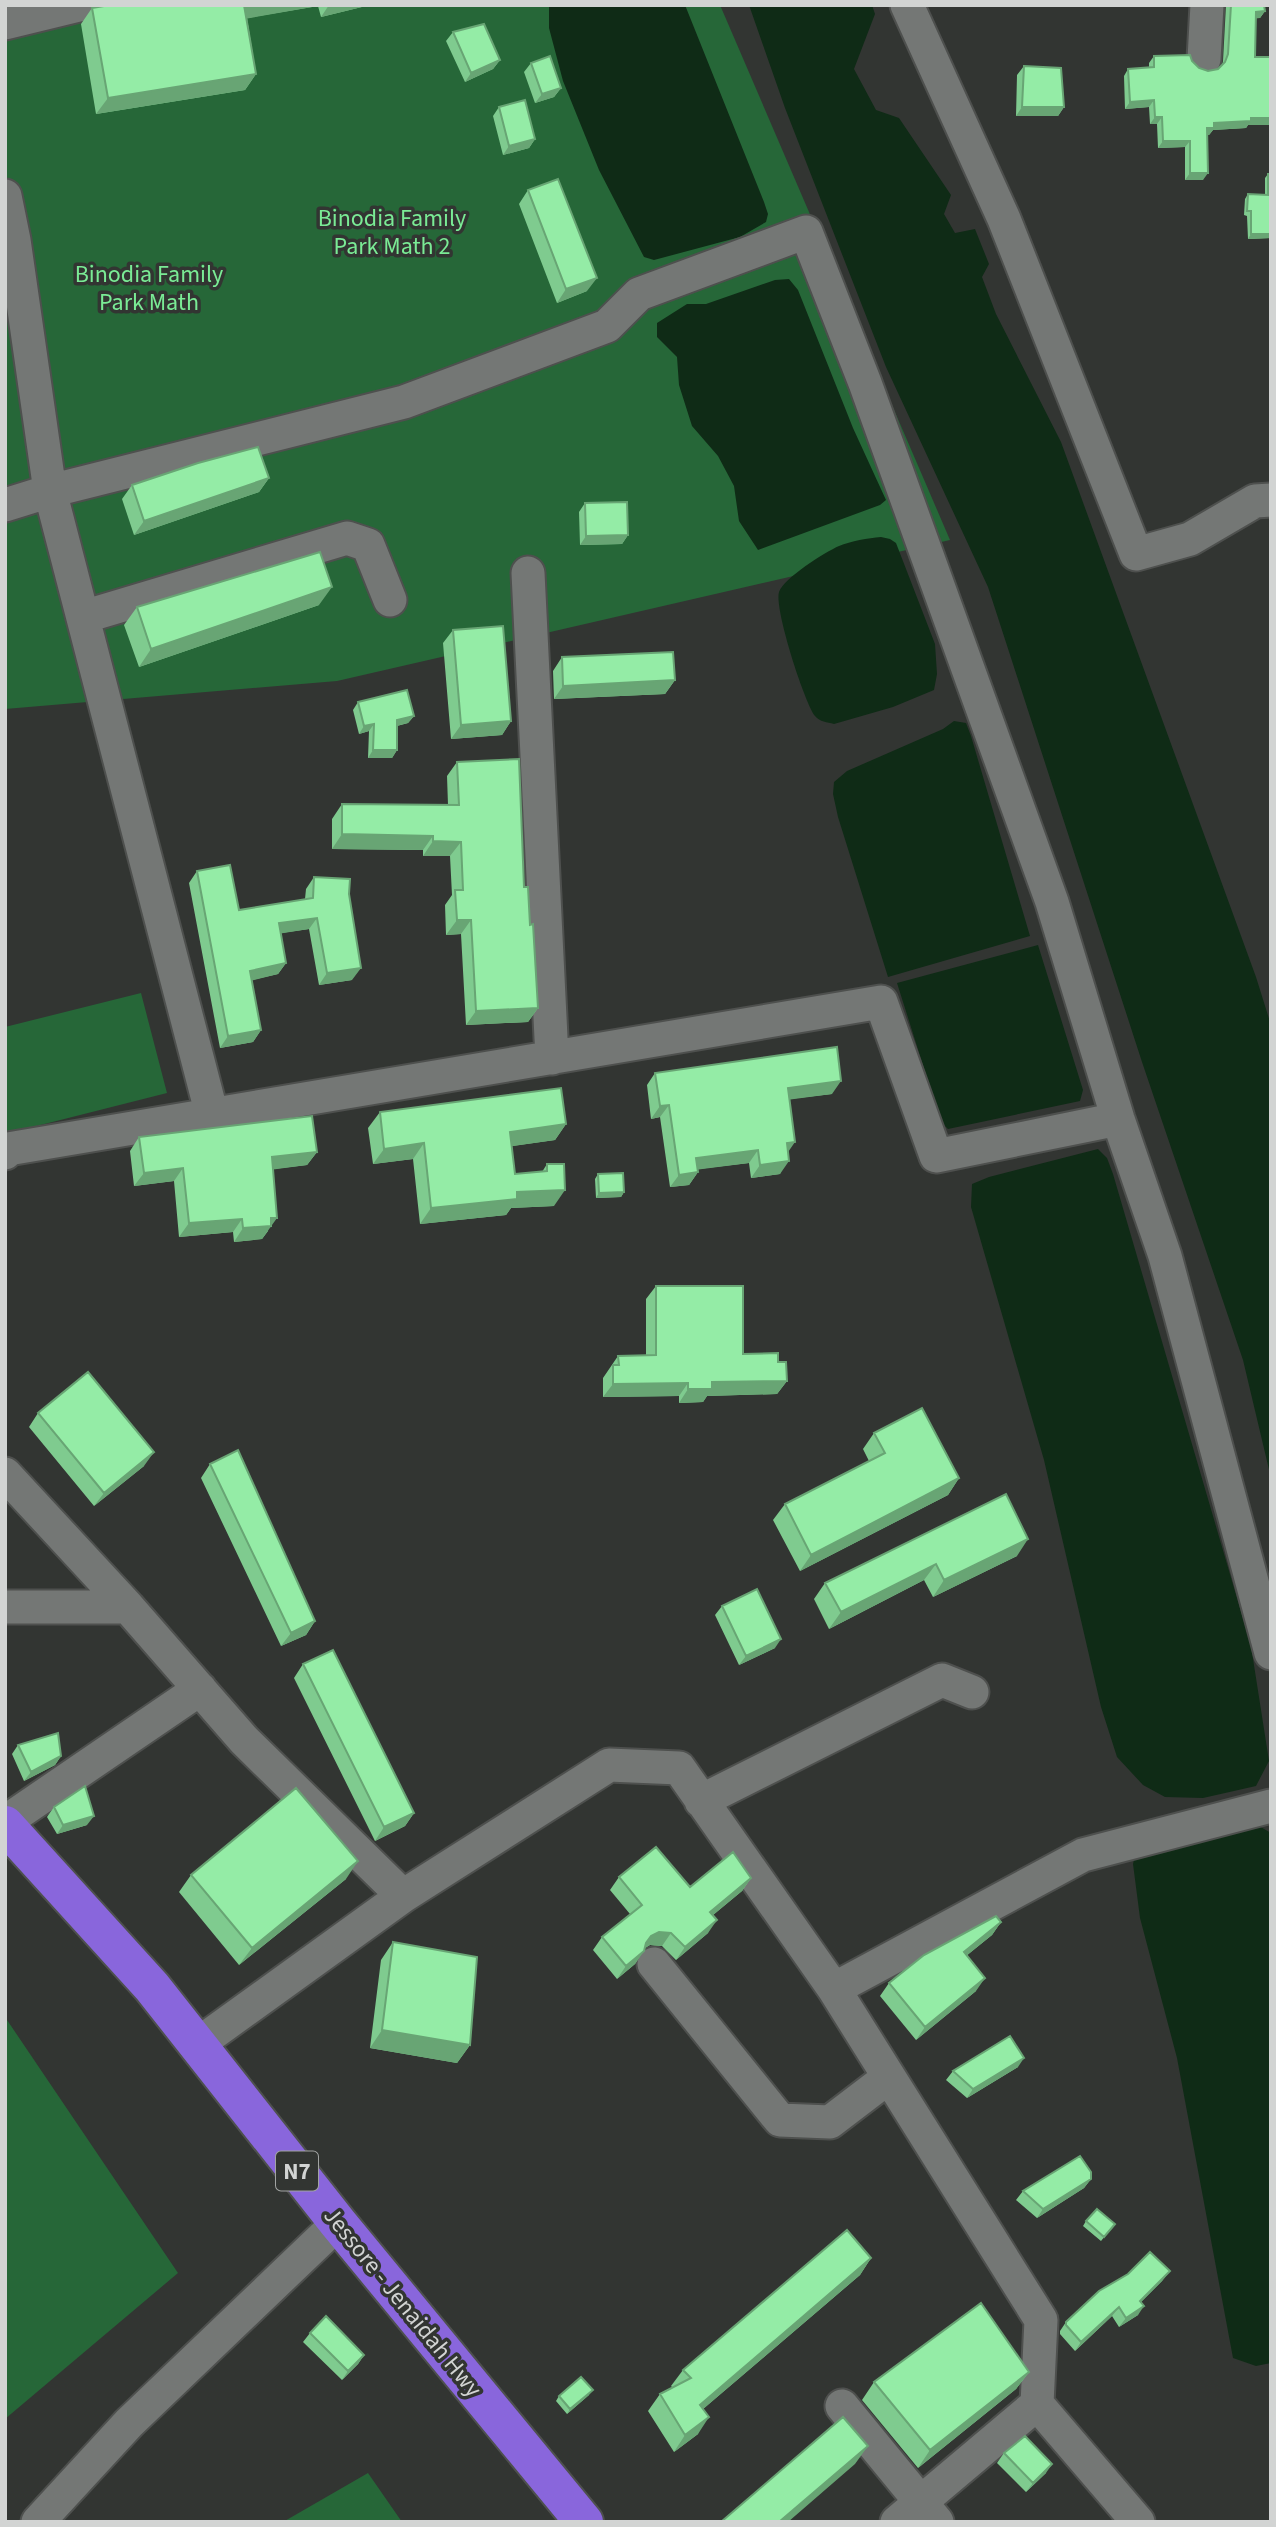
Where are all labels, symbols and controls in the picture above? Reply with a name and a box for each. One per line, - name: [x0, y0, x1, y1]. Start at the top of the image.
- park label: Binodia Family Park Math 2: [318, 201, 466, 264]
- park label: Binodia Family Park Math: [75, 257, 223, 320]
- road number: N7: [276, 2152, 318, 2190]
- street label: Jessore - Jenaidah Hwy: [315, 2200, 490, 2405]

